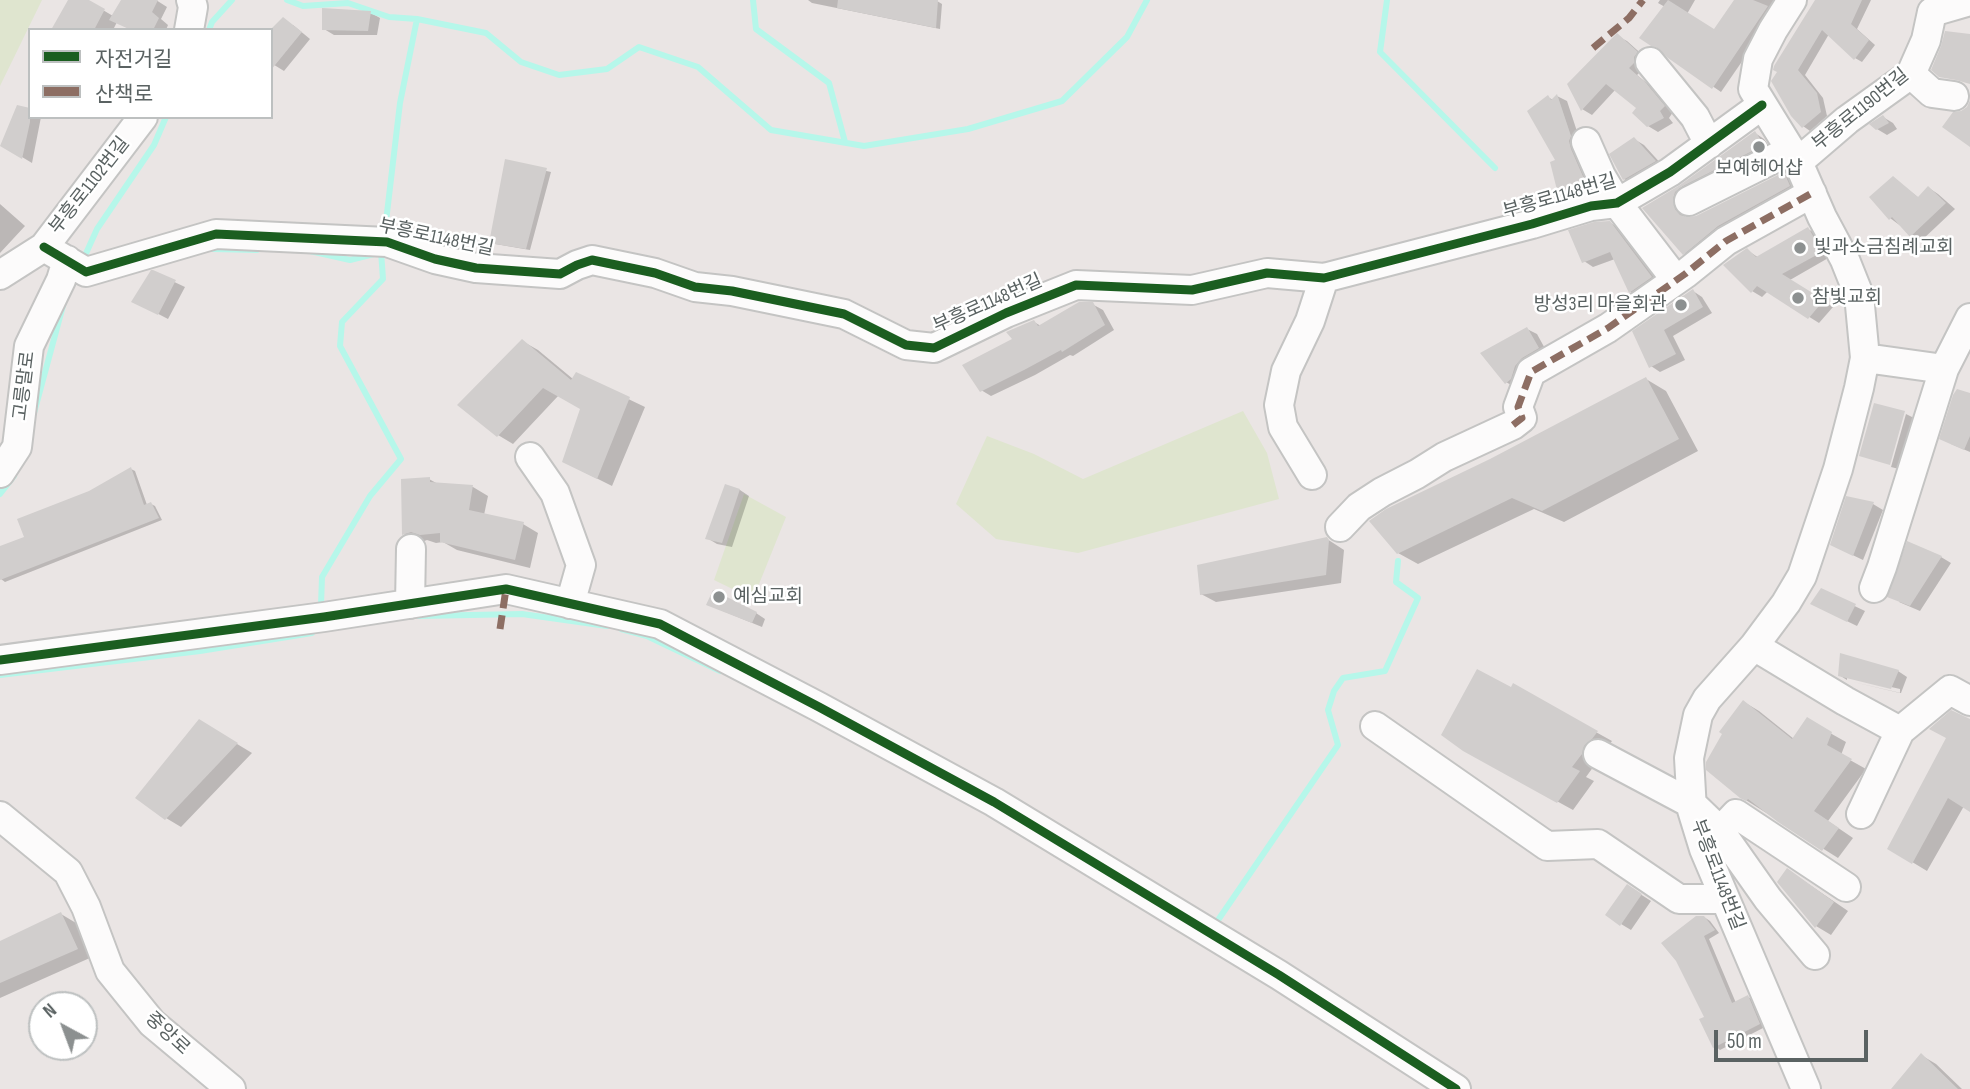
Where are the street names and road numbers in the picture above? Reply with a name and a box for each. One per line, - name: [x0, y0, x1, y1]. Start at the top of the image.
- street label: 부흥로1190번길: [1808, 64, 1914, 156]
- street label: 부흥로1102번길: [45, 133, 135, 239]
- street label: 부흥로1148번길: [1501, 170, 1619, 224]
- street label: 부흥로1148번길: [376, 215, 496, 261]
- street label: 부흥로1148번길: [930, 270, 1046, 338]
- street label: 고릉말로: [9, 350, 41, 422]
- street label: 부흥로1148번길: [1685, 816, 1749, 934]
- street label: 중앙로: [140, 1008, 194, 1060]

